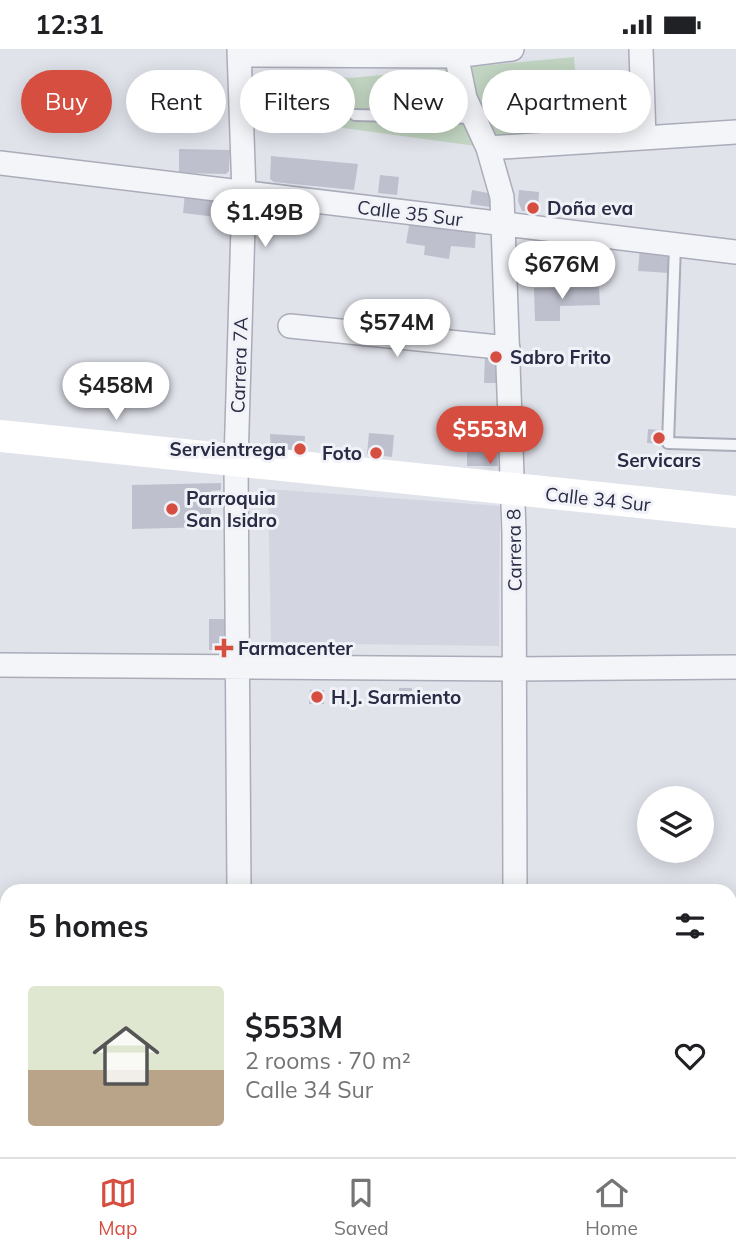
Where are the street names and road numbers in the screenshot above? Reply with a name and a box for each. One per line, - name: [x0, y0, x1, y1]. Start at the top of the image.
- street label: Calle 35 Sur: [356, 195, 464, 231]
- street label: Carrera 7A: [225, 316, 253, 414]
- street label: Calle 34 Sur: [544, 482, 652, 516]
- street label: Carrera 8: [501, 508, 527, 592]

